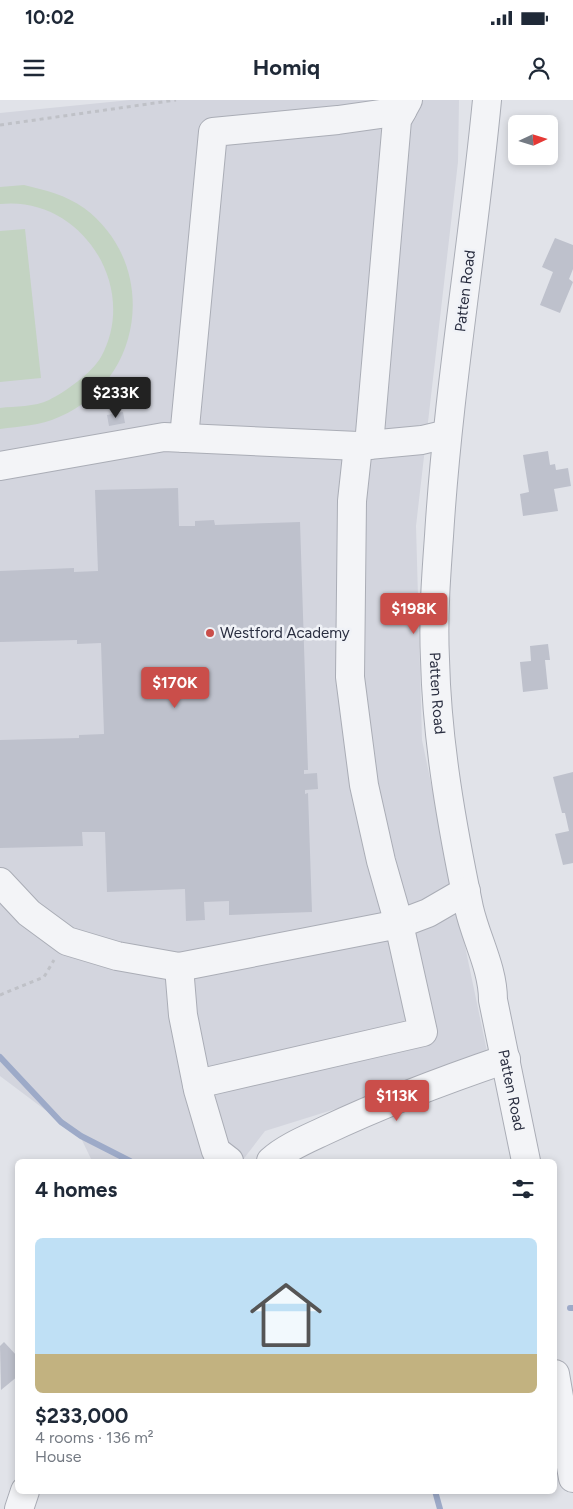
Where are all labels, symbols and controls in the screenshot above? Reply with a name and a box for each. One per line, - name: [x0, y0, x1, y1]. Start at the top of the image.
- text: 10:02: [25, 6, 74, 29]
- icon: menu: [20, 54, 48, 82]
- text: Homiq: [253, 54, 320, 81]
- icon: person: [525, 54, 553, 82]
- north arrow: [508, 115, 558, 165]
- map controls: [508, 115, 558, 165]
- street label: Patten Road: [451, 249, 479, 333]
- pin: $233K: [81, 376, 151, 419]
- text: $233K: [93, 383, 139, 402]
- pin: $198K: [379, 592, 449, 635]
- text: $198K: [391, 599, 437, 618]
- place label: Westford Academy: [220, 624, 350, 642]
- marker: Westford Academy: [204, 627, 216, 639]
- street label: Patten Road: [426, 652, 449, 735]
- pin: $170K: [140, 666, 210, 709]
- text: $170K: [152, 673, 198, 692]
- street label: Patten Road: [494, 1048, 529, 1132]
- pin: $113K: [362, 1080, 432, 1122]
- text: $113K: [376, 1086, 418, 1105]
- icon: filters: [509, 1175, 537, 1203]
- text: 4 homes: [35, 1177, 117, 1202]
- icon: home: [241, 1270, 331, 1360]
- text: $233,000: [35, 1403, 128, 1428]
- text: 4 rooms · 136 m²: [35, 1428, 154, 1447]
- text: House: [35, 1447, 81, 1466]

